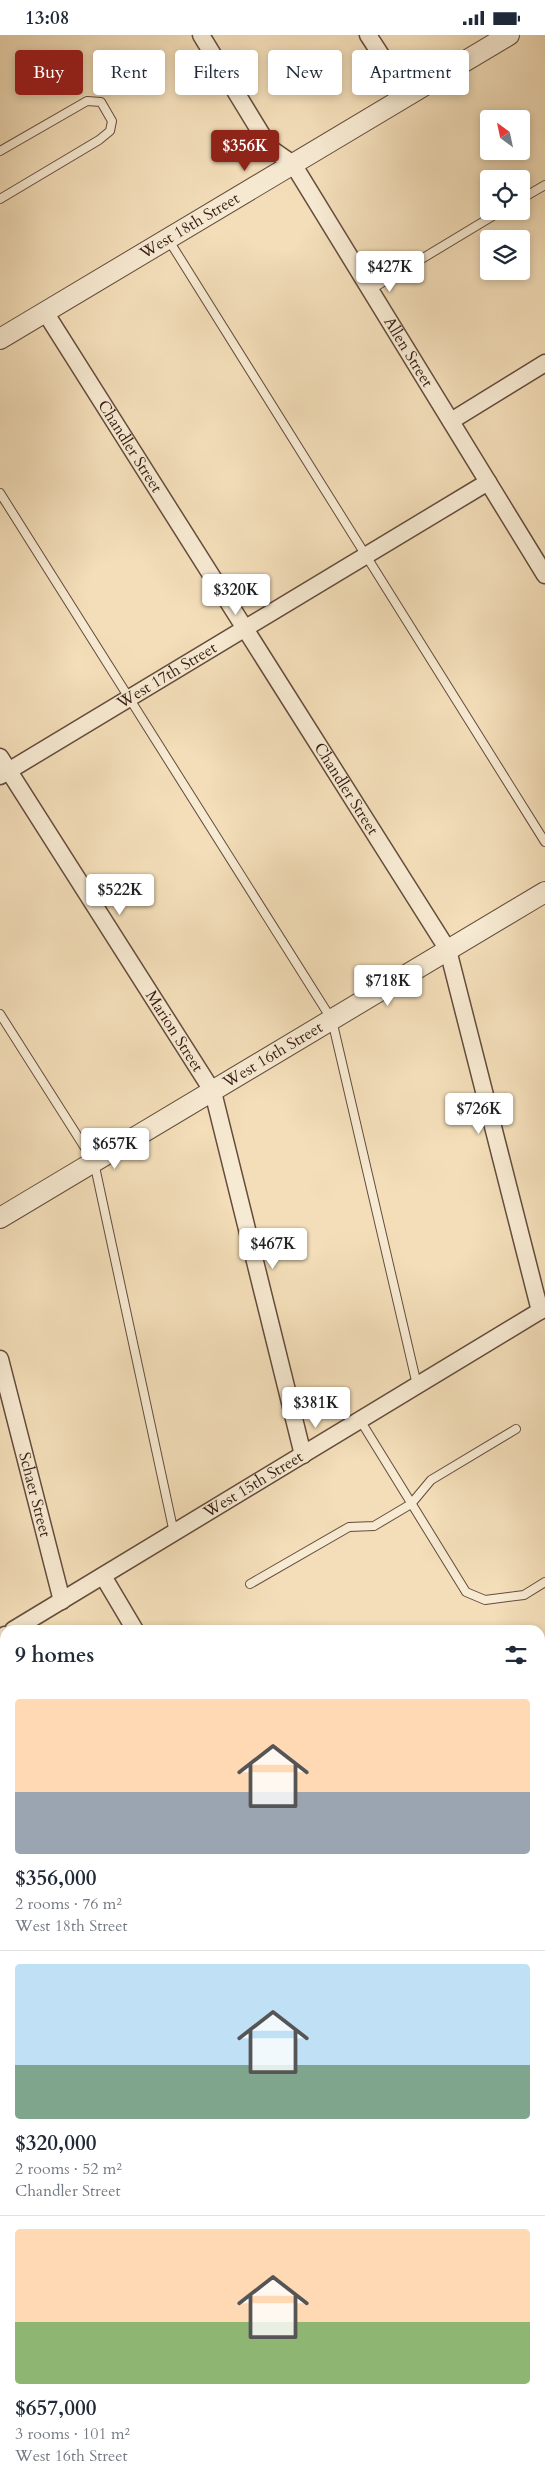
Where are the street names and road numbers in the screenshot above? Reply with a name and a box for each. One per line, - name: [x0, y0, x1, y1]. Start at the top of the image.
- street label: West 18th Street: [135, 187, 244, 265]
- street label: Allen Street: [378, 313, 438, 391]
- street label: Chandler Street: [92, 396, 167, 497]
- street label: West 17th Street: [112, 637, 221, 714]
- street label: Chandler Street: [309, 738, 384, 839]
- street label: Marion Street: [140, 986, 209, 1076]
- street label: West 16th Street: [218, 1016, 327, 1094]
- street label: West 15th Street: [199, 1446, 307, 1524]
- street label: Schaer Street: [13, 1450, 56, 1539]

